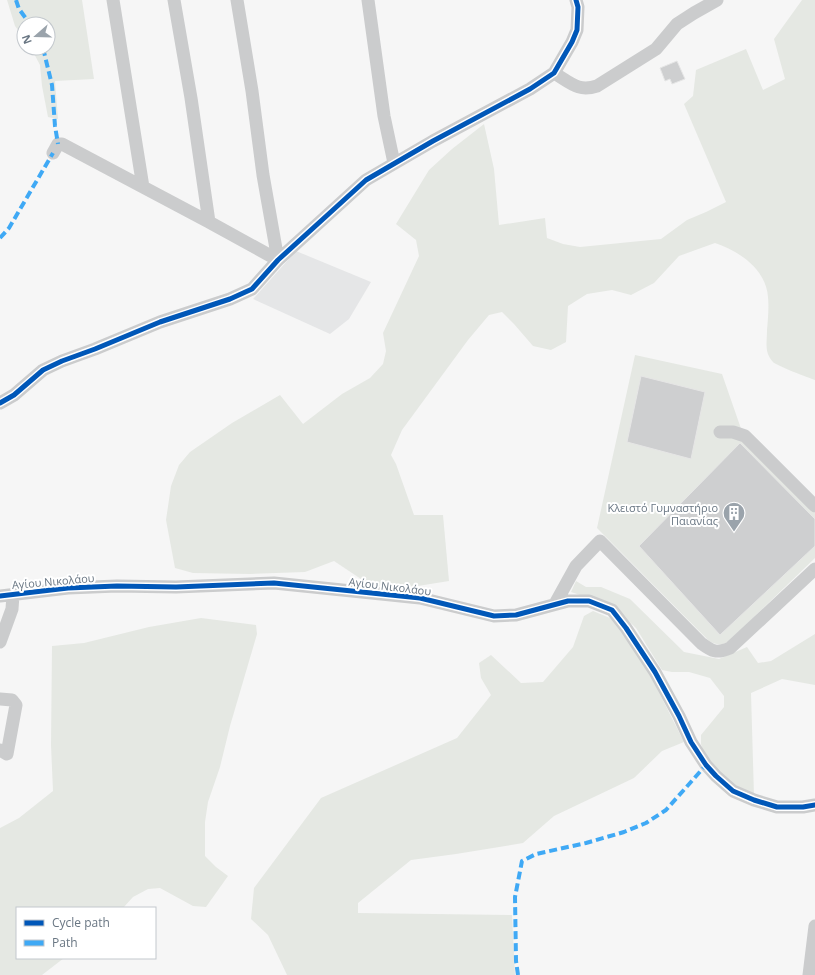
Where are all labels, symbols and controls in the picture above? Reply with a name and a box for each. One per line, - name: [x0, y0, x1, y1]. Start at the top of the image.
- north arrow: [16, 16, 56, 56]
- text: N: [18, 33, 35, 46]
- place label: Κλειστό Γυμναστήριο Παιανίας: [607, 500, 718, 528]
- building icon: Κλειστό Γυμναστήριο Παιανίας: [721, 500, 747, 533]
- street label: Αγίου Νικολάου: [11, 570, 95, 592]
- street label: Αγίου Νικολάου: [348, 574, 432, 599]
- legend: [16, 907, 156, 959]
- text: Cycle path: [52, 914, 110, 931]
- text: Path: [52, 934, 78, 951]

